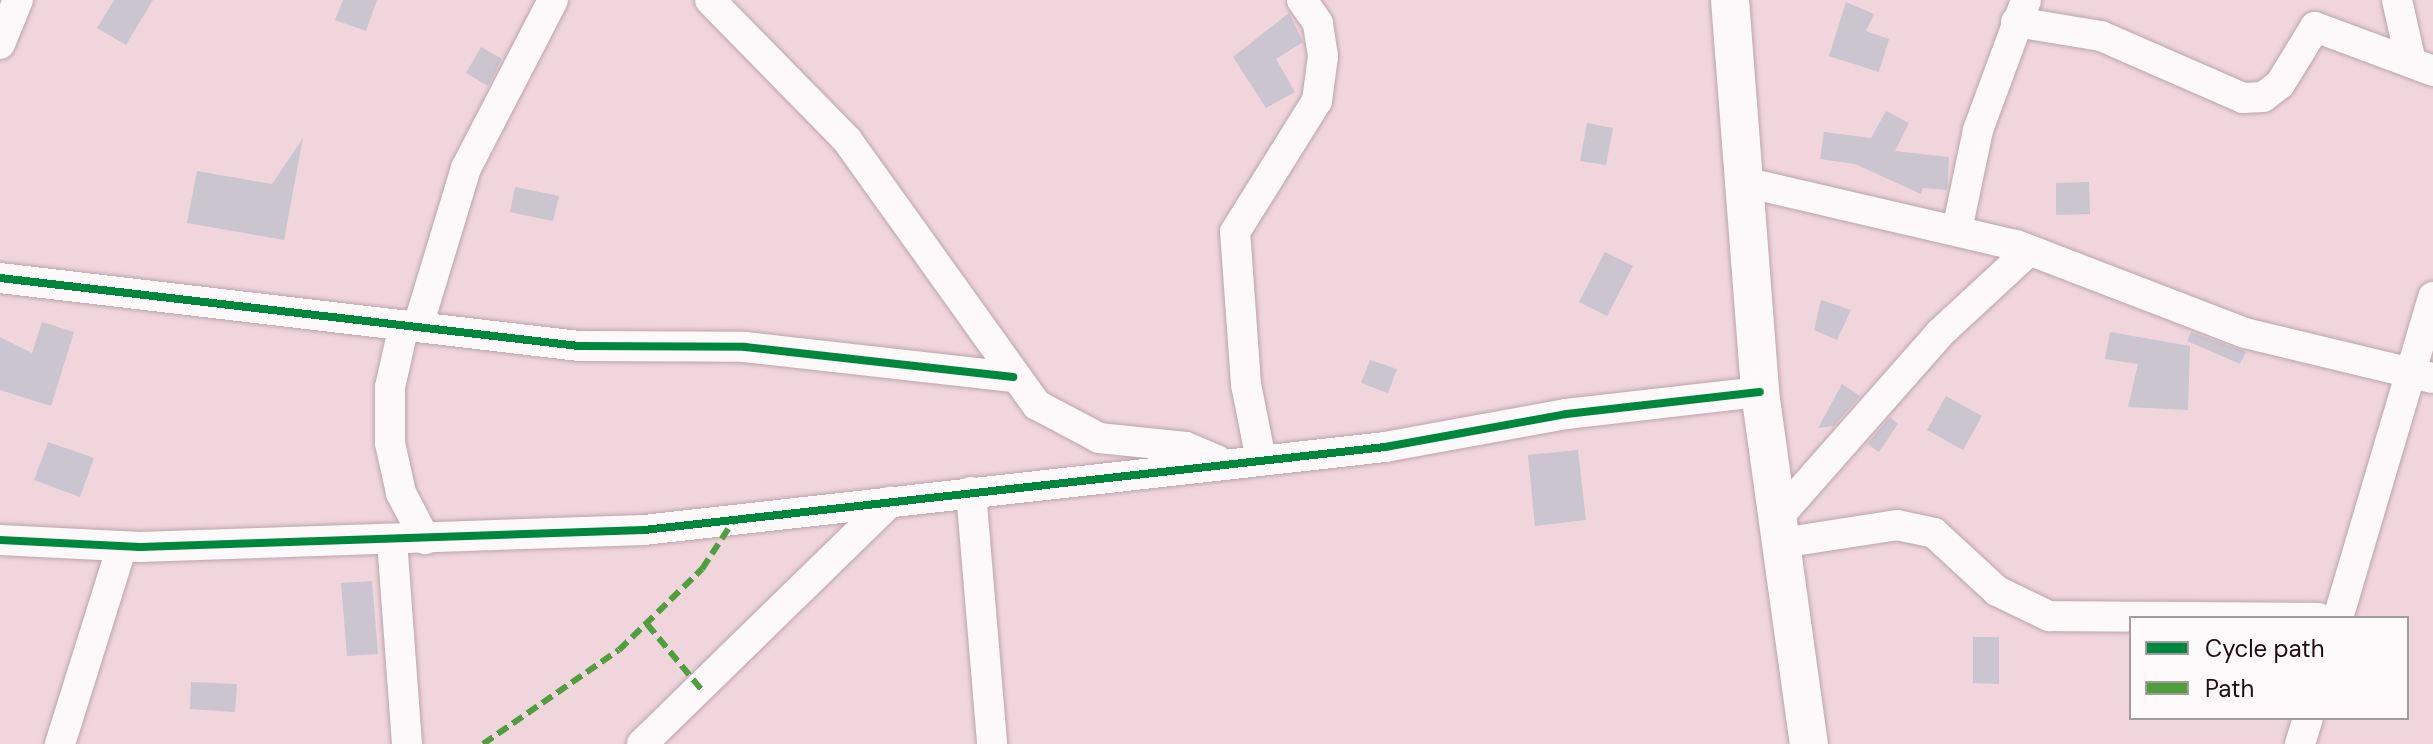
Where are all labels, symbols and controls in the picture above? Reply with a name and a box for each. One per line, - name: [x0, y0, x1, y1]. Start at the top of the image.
- legend: [2129, 616, 2409, 720]
- text: Cycle path: [2205, 633, 2324, 664]
- text: Path: [2205, 673, 2254, 704]

